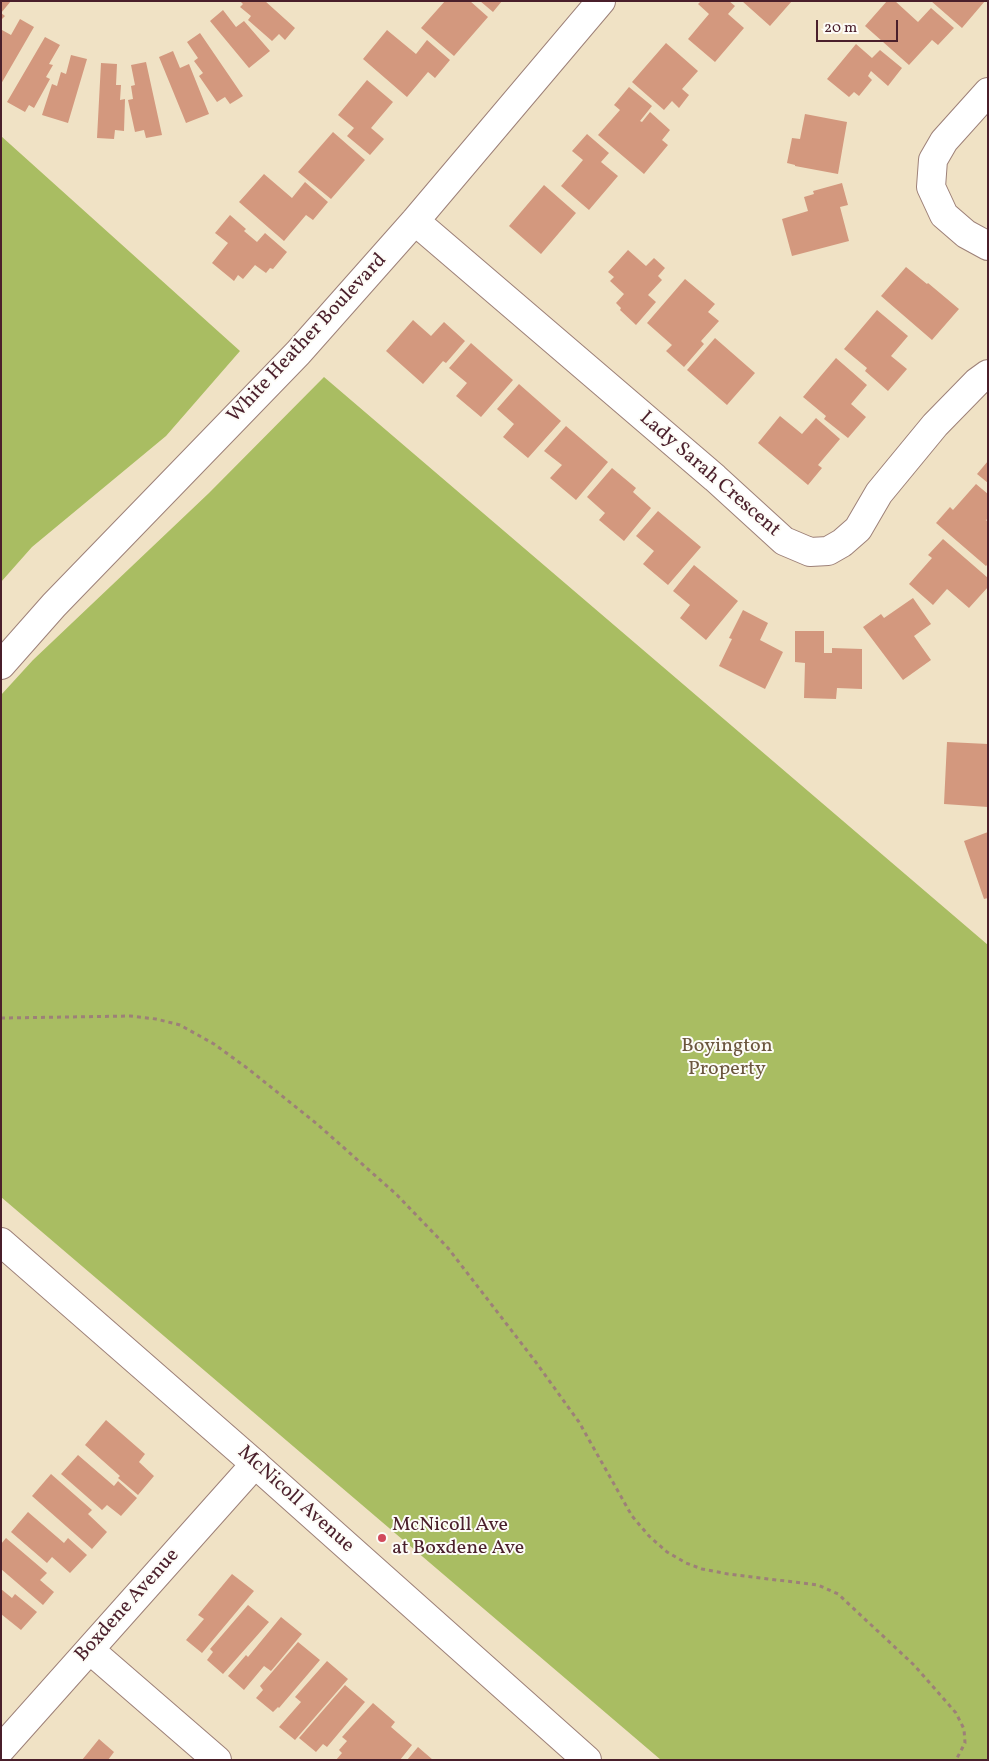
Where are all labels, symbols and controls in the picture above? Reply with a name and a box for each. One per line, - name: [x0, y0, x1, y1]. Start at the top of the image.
- scale bar: [819, 10, 902, 42]
- text: 20 m: [824, 18, 857, 39]
- street label: White Heather Boulevard: [223, 249, 393, 429]
- street label: Lady Sarah Crescent: [633, 407, 785, 543]
- park label: Boyington Property: [681, 1035, 773, 1082]
- street label: McNicoll Avenue: [232, 1441, 358, 1559]
- place label: McNicoll Ave at Boxdene Ave: [392, 1514, 524, 1561]
- marker: McNicoll Ave at Boxdene Ave: [376, 1532, 388, 1544]
- street label: Boxdene Avenue: [71, 1544, 185, 1668]

